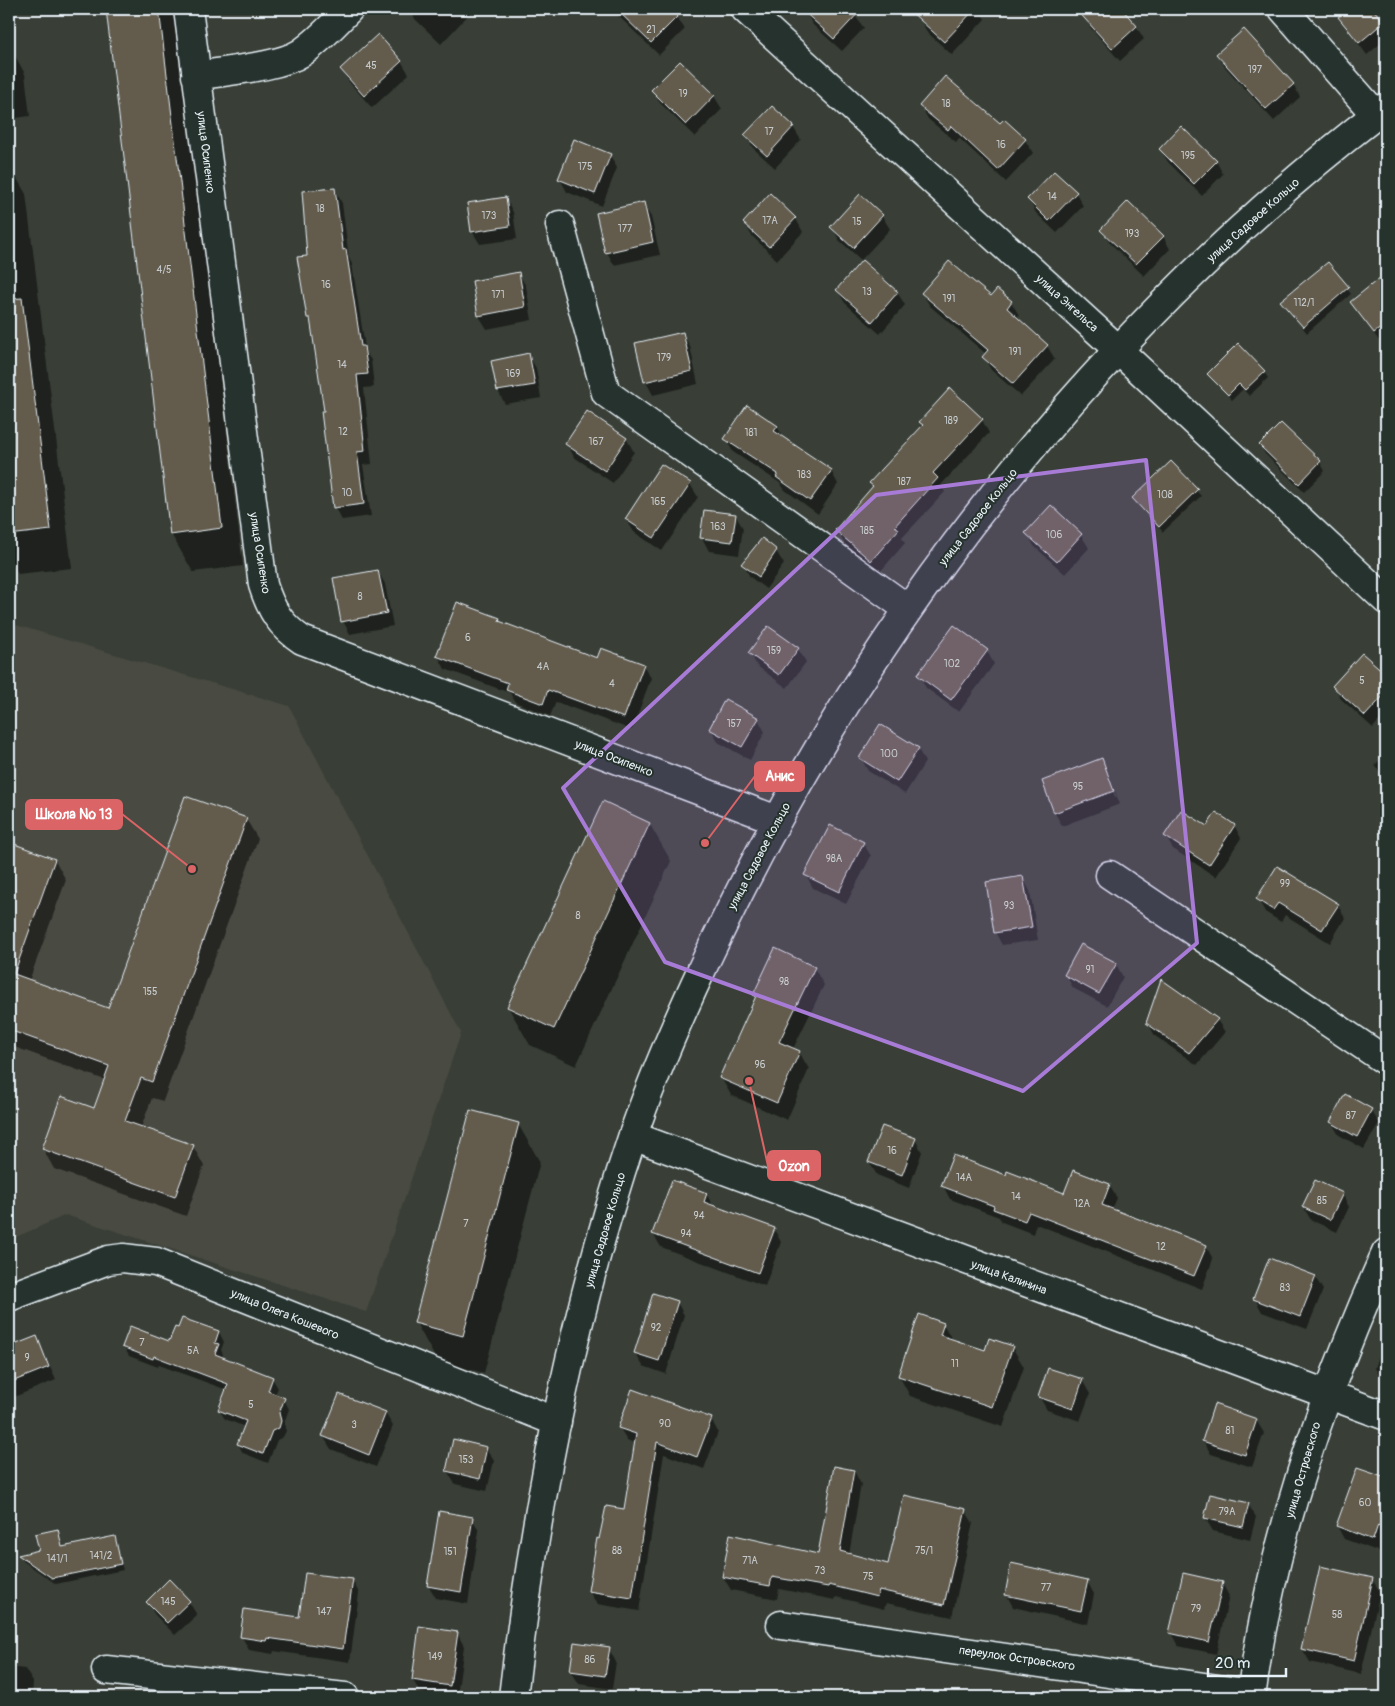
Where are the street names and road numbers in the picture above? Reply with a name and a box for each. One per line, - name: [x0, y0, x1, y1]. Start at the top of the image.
- street label: улица Осипенко: [193, 109, 218, 194]
- street label: улица Садовое Кольцо: [1203, 175, 1303, 266]
- street label: улица Энгельса: [1031, 271, 1101, 336]
- street label: улица Садовое Кольцо: [935, 465, 1021, 570]
- street label: улица Осипенко: [246, 510, 273, 595]
- street label: улица Осипенко: [572, 736, 655, 780]
- street label: улица Садовое Кольцо: [724, 800, 794, 913]
- street label: улица Садовое Кольцо: [582, 1170, 629, 1290]
- street label: улица Калинина: [968, 1256, 1049, 1298]
- street label: улица Олега Кошевого: [228, 1286, 342, 1343]
- street label: улица Островского: [1282, 1420, 1325, 1521]
- street label: переулок Островского: [958, 1643, 1076, 1674]

